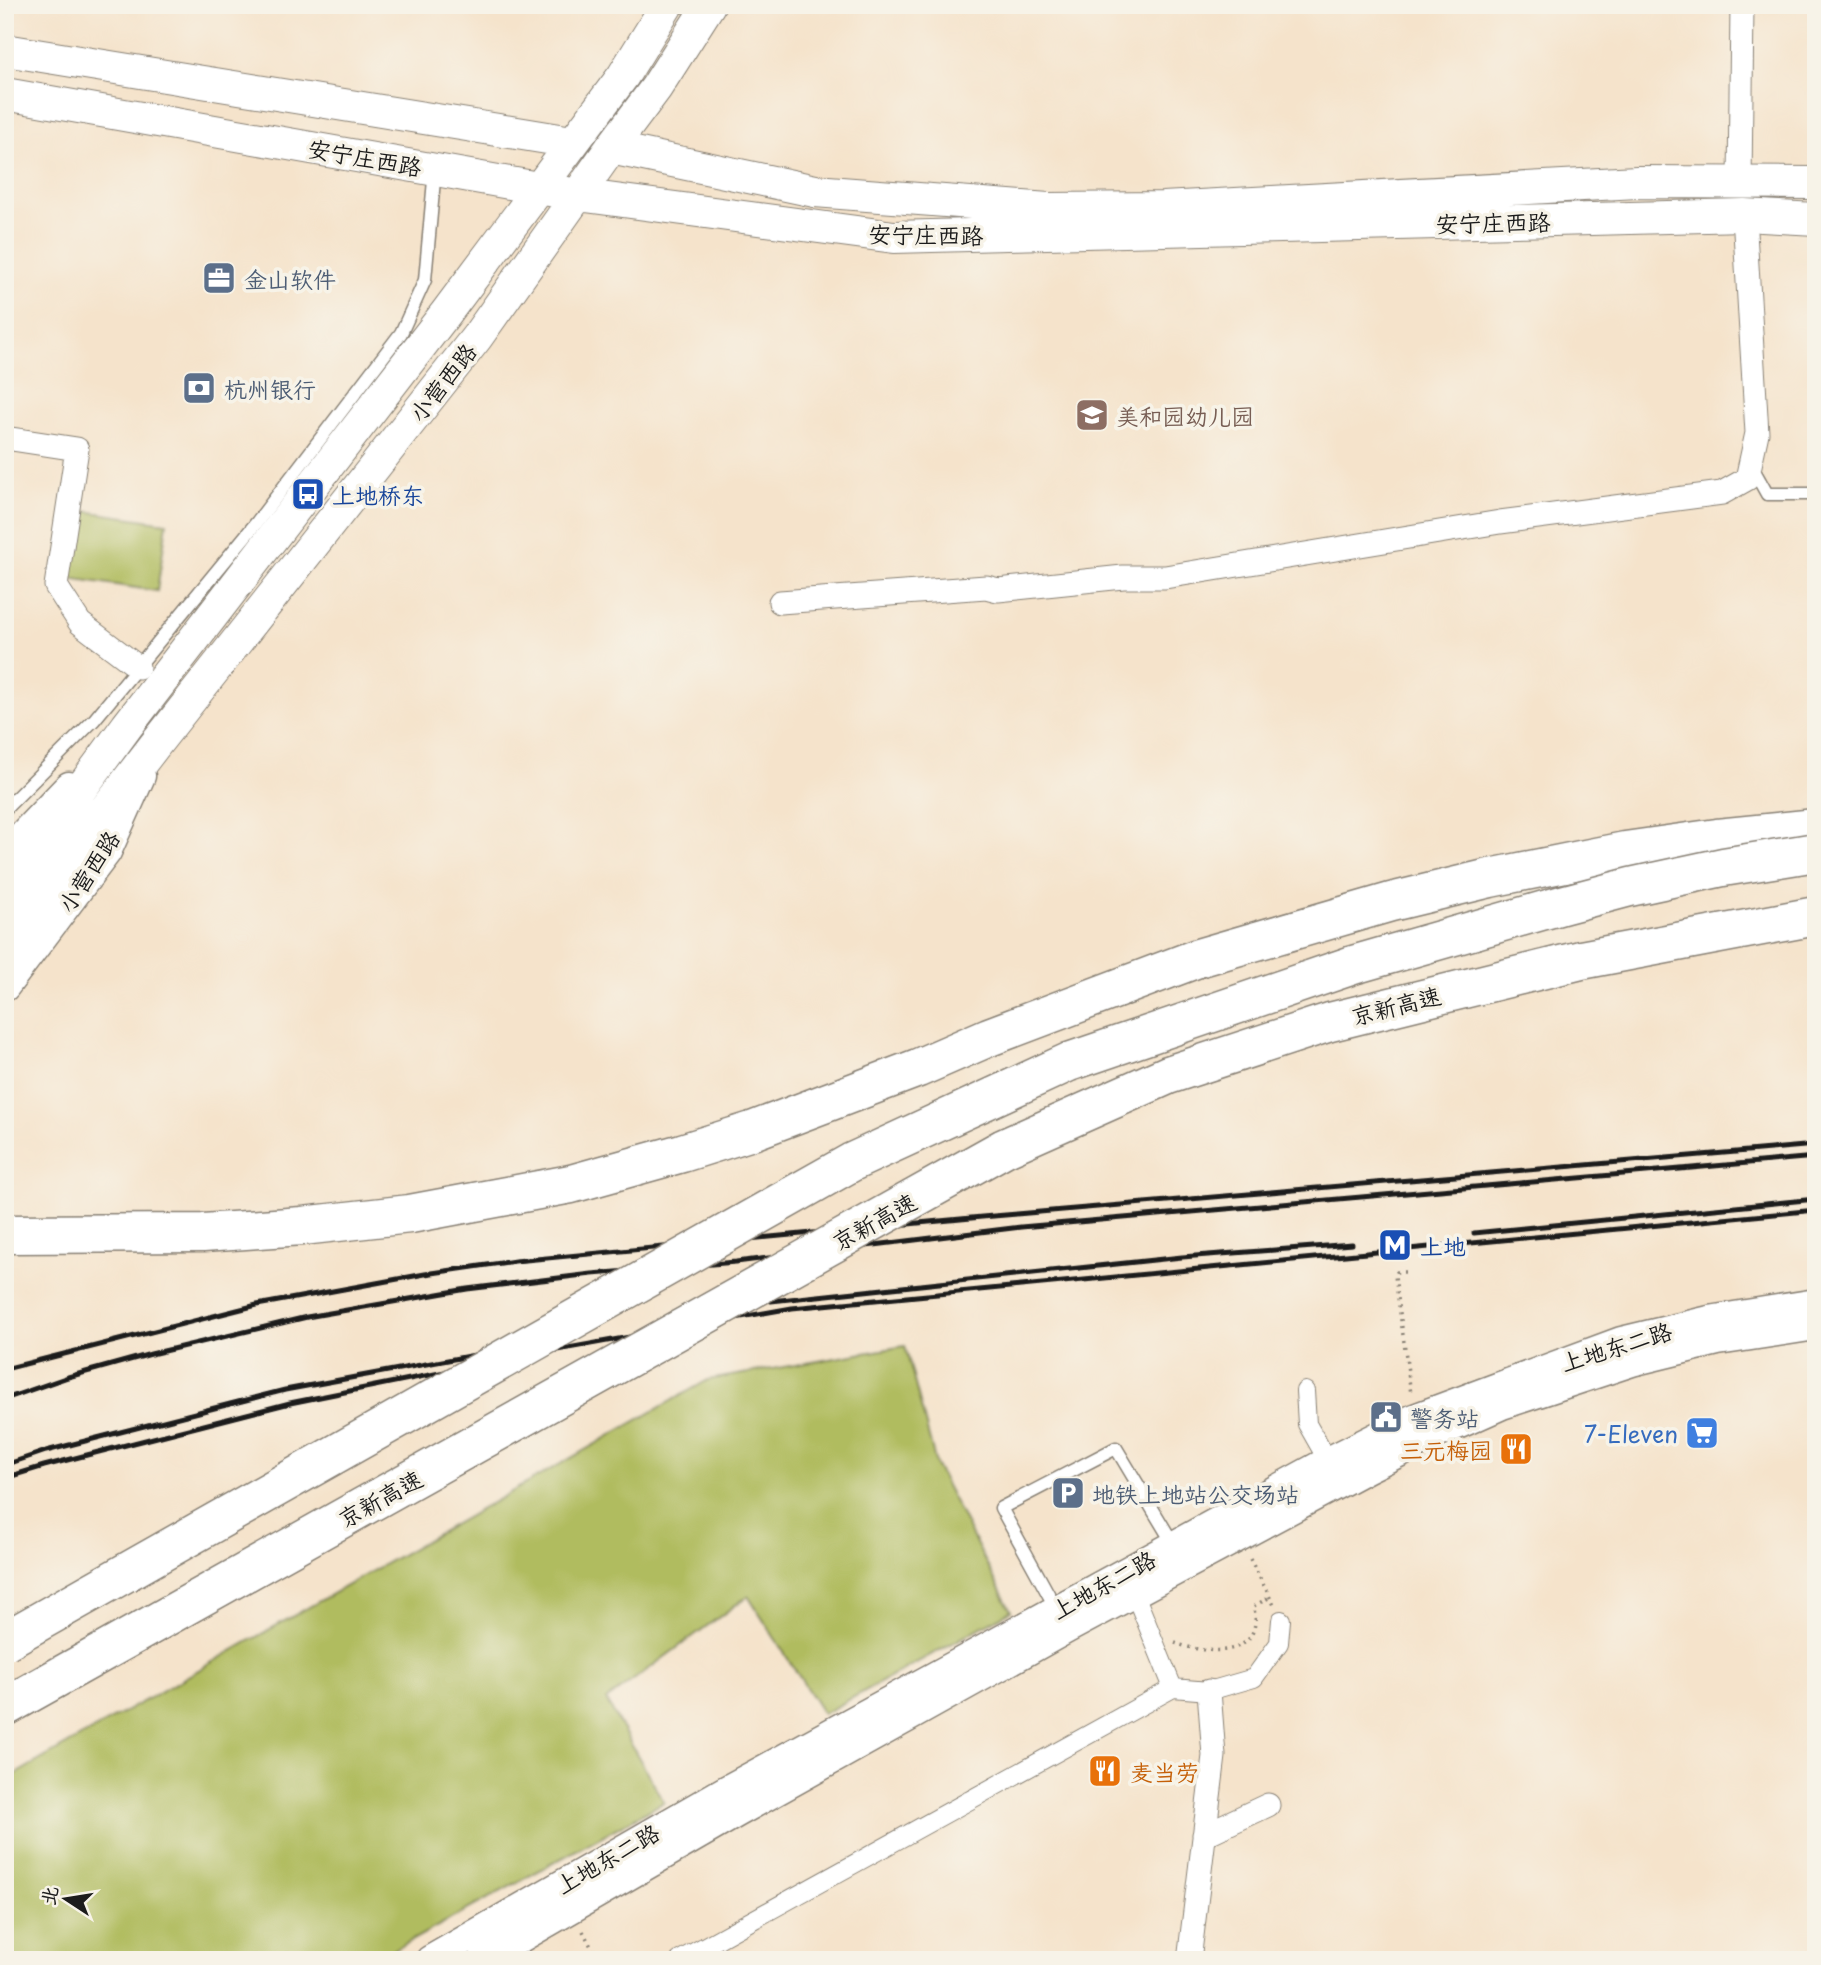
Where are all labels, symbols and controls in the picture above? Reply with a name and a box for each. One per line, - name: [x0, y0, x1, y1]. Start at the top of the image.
- street label: 安宁庄西路: [305, 130, 425, 184]
- street label: 安宁庄西路: [1435, 203, 1551, 241]
- street label: 安宁庄西路: [868, 215, 984, 253]
- office icon: 金山软件: [200, 259, 238, 297]
- place label: 金山软件: [244, 261, 336, 296]
- street label: 小营西路: [400, 335, 484, 429]
- bank icon: 杭州银行: [180, 369, 218, 407]
- place label: 杭州银行: [224, 371, 316, 406]
- school or university icon: 美和园幼儿园: [1073, 396, 1111, 434]
- place label: 美和园幼儿园: [1116, 398, 1254, 433]
- bus stop icon: 上地桥东: [289, 475, 327, 513]
- place label: 上地桥东: [332, 477, 424, 512]
- street label: 小营西路: [48, 823, 128, 919]
- street label: 京新高速: [1347, 977, 1445, 1033]
- street label: 京新高速: [825, 1183, 923, 1259]
- metro station icon: 上地: [1376, 1226, 1414, 1264]
- place label: 上地: [1420, 1228, 1466, 1263]
- street label: 上地东二路: [1556, 1312, 1676, 1380]
- public building icon: 警务站: [1367, 1398, 1405, 1436]
- place label: 警务站: [1410, 1400, 1479, 1435]
- supermarket icon: 7-Eleven: [1683, 1414, 1721, 1452]
- place label: 7-Eleven: [1584, 1416, 1678, 1451]
- restaurant icon: 三元梅园: [1497, 1430, 1535, 1468]
- place label: 三元梅园: [1400, 1432, 1492, 1467]
- street label: 京新高速: [331, 1460, 429, 1536]
- parking icon: 地铁上地站公交场站: [1049, 1474, 1087, 1512]
- place label: 地铁上地站公交场站: [1092, 1476, 1299, 1511]
- street label: 上地东二路: [1044, 1541, 1162, 1627]
- restaurant icon: 麦当劳: [1086, 1752, 1124, 1790]
- place label: 麦当劳: [1130, 1754, 1199, 1789]
- street label: 上地东二路: [548, 1814, 666, 1902]
- north arrow: [32, 1864, 102, 1934]
- text: 北: [33, 1883, 64, 1907]

